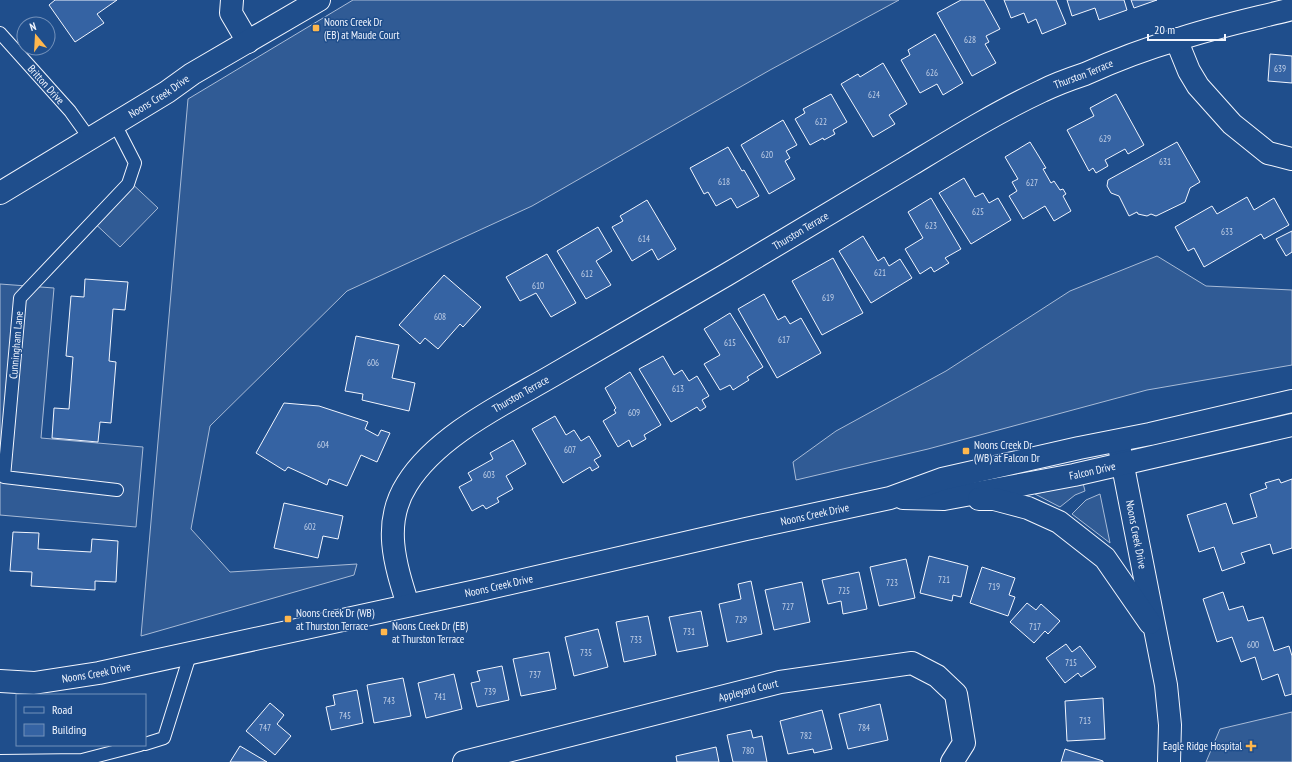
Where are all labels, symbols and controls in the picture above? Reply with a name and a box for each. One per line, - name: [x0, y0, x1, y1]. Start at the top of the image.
- place label: Noons Creek Dr (EB) at Maude Court: [324, 15, 400, 42]
- north arrow: [16, 16, 56, 56]
- scale bar: [1148, 16, 1225, 42]
- text: N: [28, 19, 38, 34]
- text: 20 m: [1154, 22, 1175, 37]
- marker: Noons Creek Dr (EB) at Maude Court: [311, 23, 321, 33]
- house number: 628: [964, 34, 976, 45]
- street label: Thurston Terrace: [1051, 56, 1116, 92]
- street label: Britton Drive: [25, 62, 68, 107]
- house number: 639: [1274, 63, 1286, 74]
- house number: 626: [926, 67, 938, 78]
- street label: Noons Creek Drive: [126, 71, 192, 121]
- house number: 624: [868, 89, 880, 100]
- house number: 622: [815, 116, 827, 127]
- house number: 629: [1099, 133, 1111, 144]
- house number: 620: [761, 149, 773, 160]
- house number: 631: [1159, 156, 1171, 167]
- house number: 618: [718, 176, 730, 187]
- house number: 627: [1026, 177, 1038, 188]
- house number: 625: [972, 206, 984, 217]
- street label: Thurston Terrace: [770, 208, 831, 253]
- house number: 623: [925, 220, 937, 231]
- house number: 633: [1221, 226, 1233, 237]
- house number: 614: [638, 233, 650, 244]
- house number: 621: [874, 267, 886, 278]
- house number: 612: [581, 268, 593, 279]
- house number: 610: [532, 280, 544, 291]
- house number: 619: [822, 292, 834, 303]
- street label: Cunningham Lane: [6, 310, 26, 380]
- house number: 608: [434, 311, 446, 322]
- house number: 617: [778, 334, 790, 345]
- house number: 615: [724, 337, 736, 348]
- house number: 606: [367, 357, 379, 368]
- street label: Thurston Terrace: [490, 372, 552, 415]
- house number: 613: [672, 383, 684, 394]
- house number: 609: [628, 407, 640, 418]
- place label: Noons Creek Dr (WB) at Falcon Dr: [974, 438, 1040, 465]
- house number: 604: [317, 439, 329, 450]
- house number: 607: [564, 444, 576, 455]
- marker: Noons Creek Dr (WB) at Falcon Dr: [961, 446, 971, 456]
- street label: Falcon Drive: [1068, 459, 1117, 483]
- house number: 603: [483, 469, 495, 480]
- street label: Noons Creek Drive: [1123, 499, 1150, 570]
- street label: Noons Creek Drive: [779, 500, 851, 528]
- house number: 602: [304, 521, 316, 532]
- street label: Noons Creek Drive: [463, 571, 535, 600]
- house number: 721: [938, 574, 950, 585]
- house number: 723: [886, 577, 898, 588]
- house number: 719: [988, 581, 1000, 592]
- house number: 725: [838, 585, 850, 596]
- house number: 727: [782, 601, 794, 612]
- place label: Noons Creek Dr (WB) at Thurston Terrace: [296, 606, 375, 633]
- marker: Noons Creek Dr (WB) at Thurston Terrace: [283, 614, 293, 624]
- house number: 729: [735, 614, 747, 625]
- place label: Noons Creek Dr (EB) at Thurston Terrace: [392, 619, 468, 646]
- house number: 717: [1029, 621, 1041, 632]
- house number: 731: [683, 626, 695, 637]
- marker: Noons Creek Dr (EB) at Thurston Terrace: [379, 627, 389, 637]
- house number: 733: [630, 634, 642, 645]
- house number: 600: [1247, 639, 1259, 650]
- house number: 735: [580, 647, 592, 658]
- house number: 715: [1065, 657, 1077, 668]
- street label: Noons Creek Drive: [61, 659, 132, 686]
- house number: 737: [529, 669, 541, 680]
- street label: Appleyard Court: [717, 676, 779, 704]
- house number: 739: [484, 686, 496, 697]
- house number: 741: [434, 691, 446, 702]
- legend: [16, 694, 146, 746]
- house number: 743: [383, 695, 395, 706]
- text: Road: [52, 702, 72, 717]
- house number: 745: [339, 710, 351, 721]
- house number: 713: [1079, 715, 1091, 726]
- text: Building: [52, 722, 87, 737]
- house number: 747: [259, 722, 271, 733]
- house number: 784: [858, 722, 870, 733]
- house number: 782: [800, 730, 812, 741]
- place label: Eagle Ridge Hospital: [1163, 739, 1242, 753]
- marker: Eagle Ridge Hospital: [1245, 740, 1257, 752]
- house number: 780: [742, 745, 754, 756]

